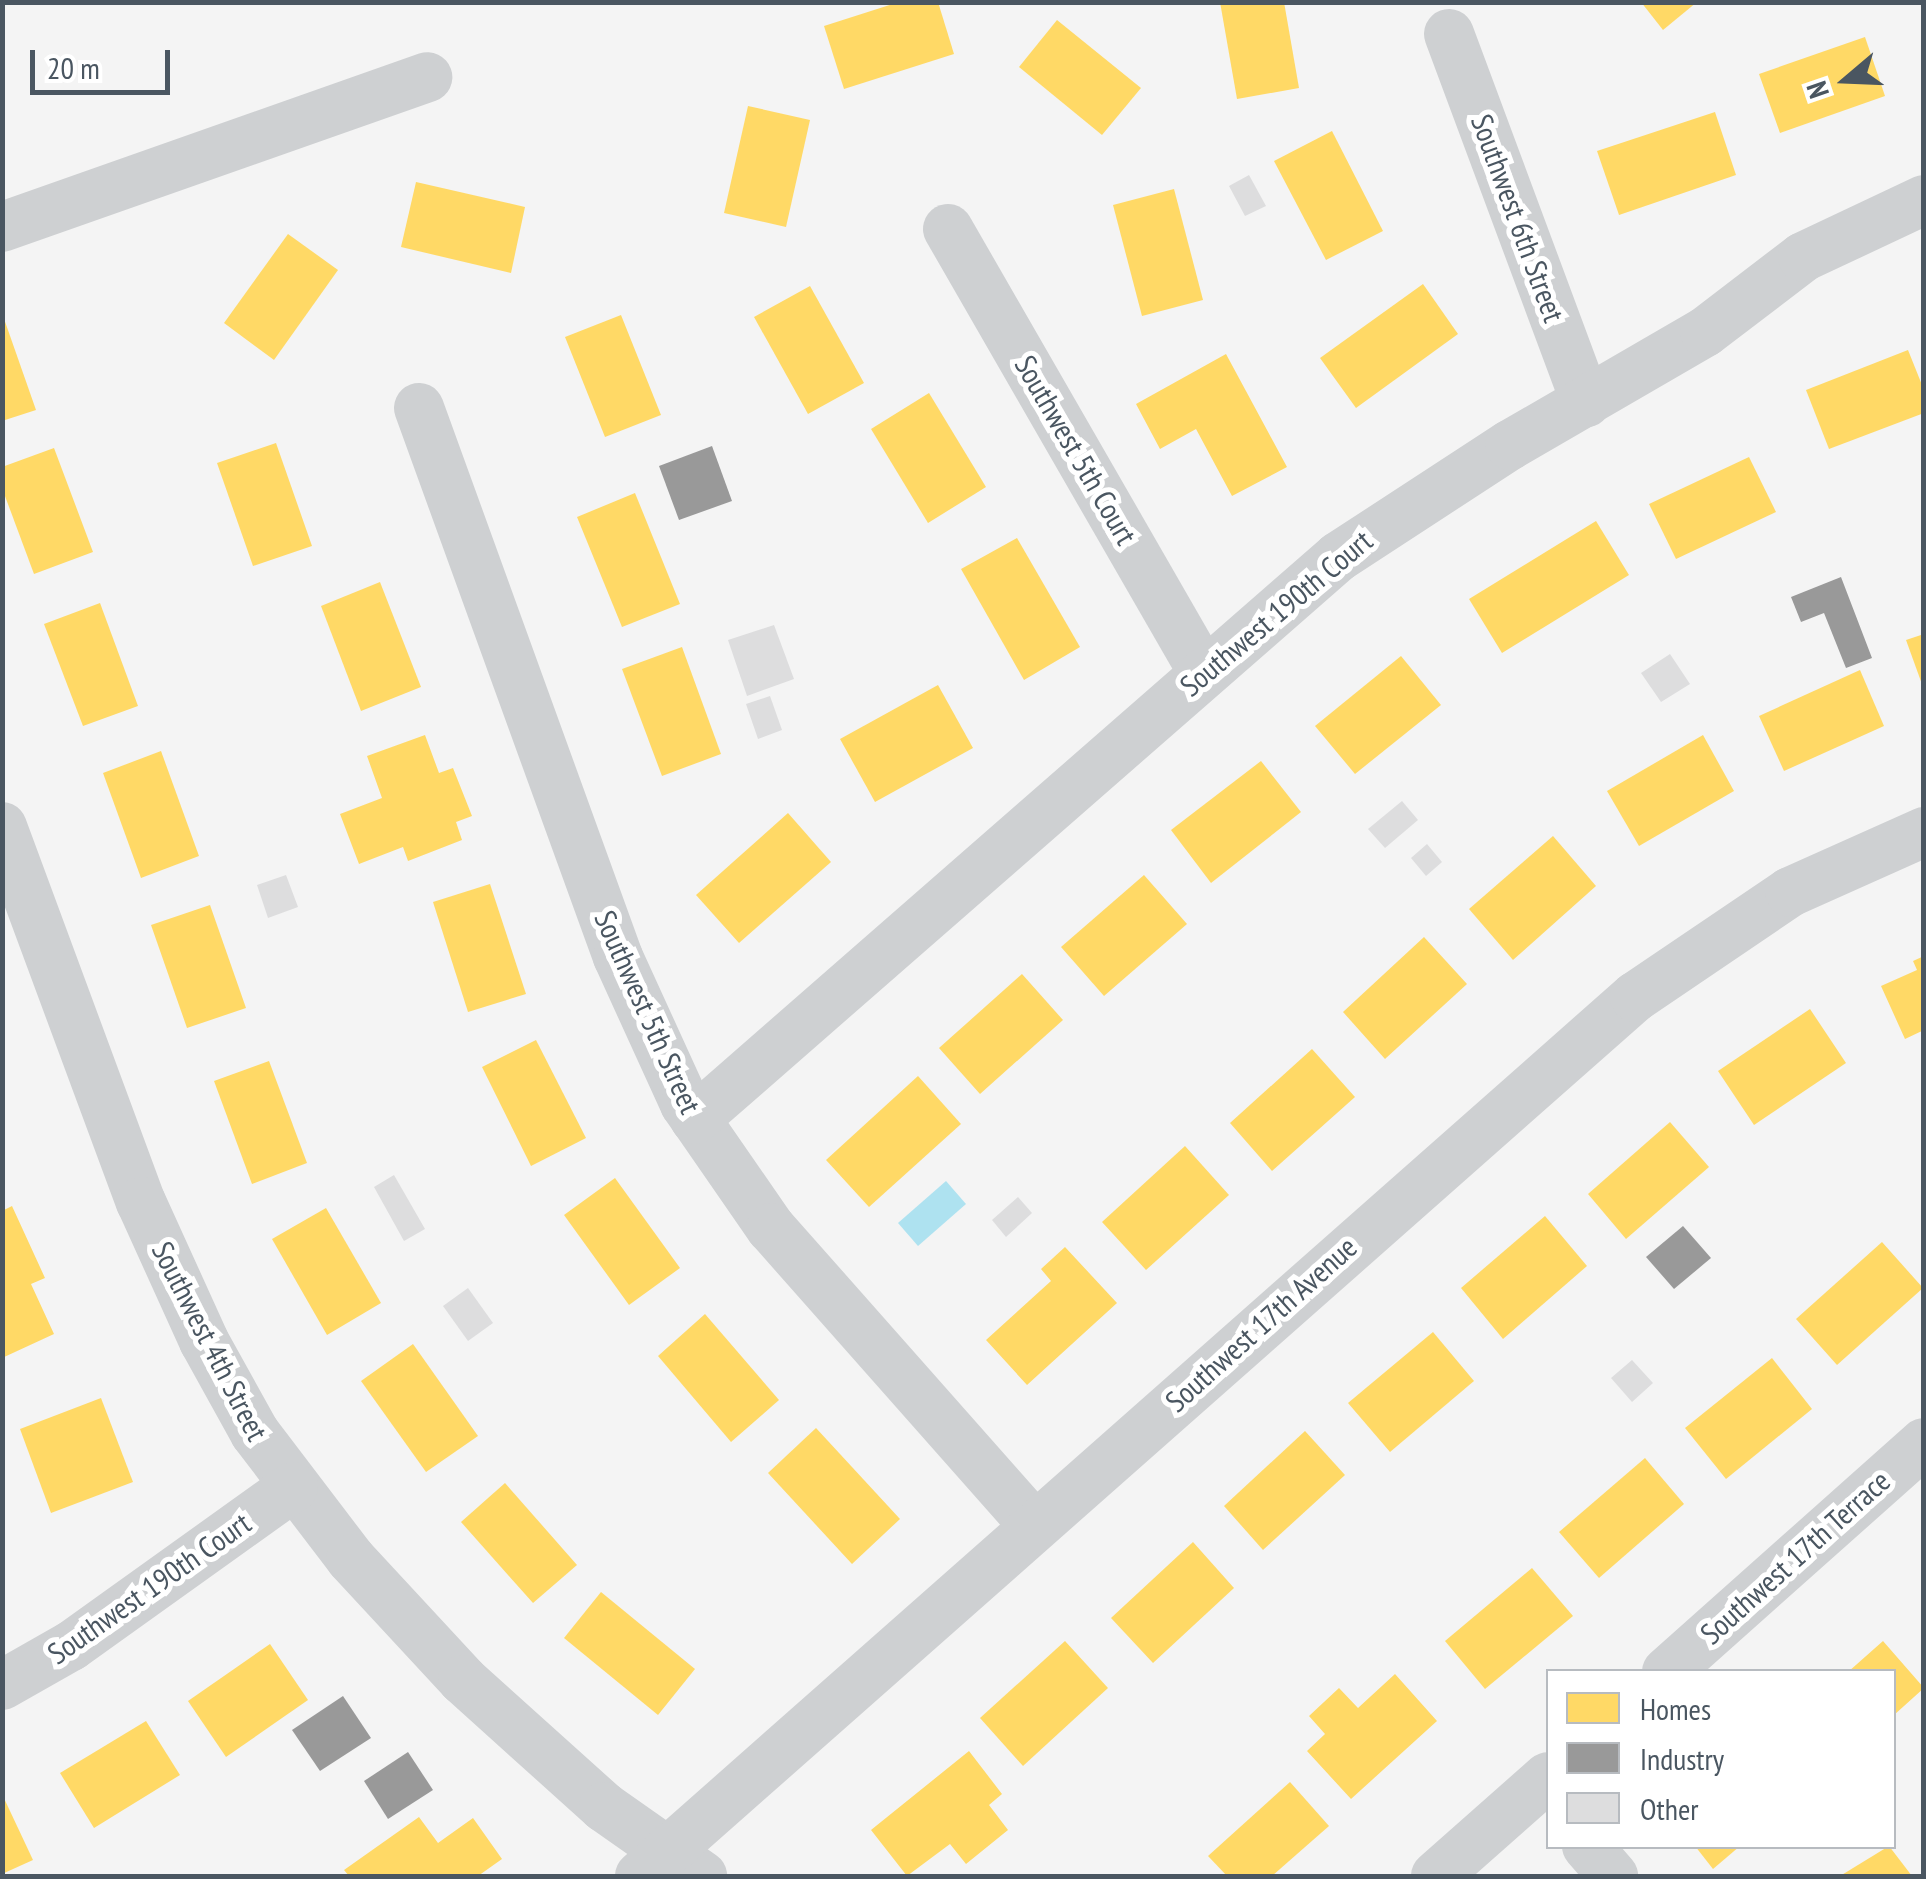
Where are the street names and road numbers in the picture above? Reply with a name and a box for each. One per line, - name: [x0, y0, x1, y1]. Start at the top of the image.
- street label: Southwest 6th Street: [1464, 109, 1572, 327]
- street label: Southwest 5th Court: [1007, 349, 1145, 551]
- street label: Southwest 190th Court: [1173, 522, 1379, 704]
- street label: Southwest 5th Street: [587, 905, 709, 1119]
- street label: Southwest 17th Avenue: [1158, 1229, 1364, 1419]
- street label: Southwest 4th Street: [144, 1236, 276, 1446]
- street label: Southwest 17th Terrace: [1693, 1462, 1897, 1652]
- street label: Southwest 190th Court: [41, 1505, 257, 1671]

